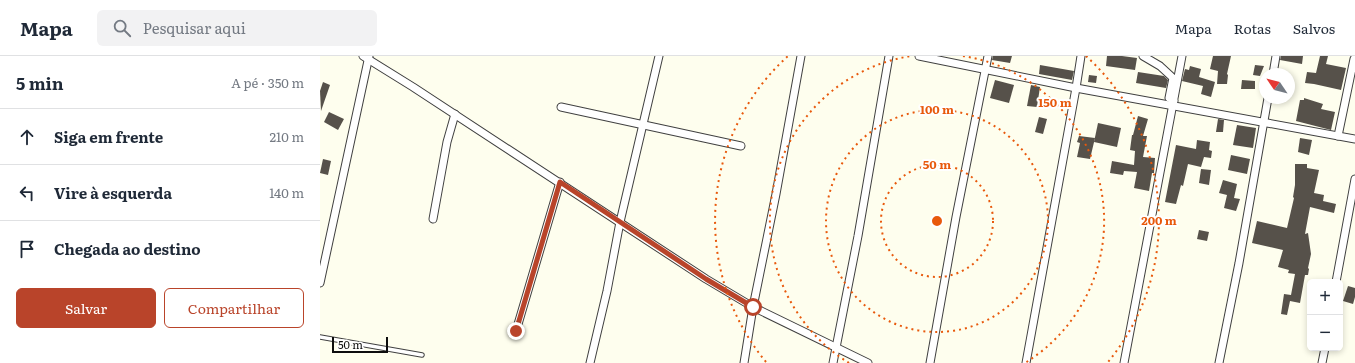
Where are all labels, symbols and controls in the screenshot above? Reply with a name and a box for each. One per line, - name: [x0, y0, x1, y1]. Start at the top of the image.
- search box: [97, 10, 377, 46]
- text: Mapa: [20, 14, 73, 42]
- text: Pesquisar aqui: [143, 16, 246, 39]
- icon: search: [111, 17, 133, 39]
- text: Mapa: [1174, 18, 1212, 38]
- text: Rotas: [1234, 18, 1271, 38]
- text: Salvos: [1293, 18, 1335, 38]
- north arrow: [1259, 68, 1295, 104]
- text: 5 min: [16, 70, 64, 95]
- text: A pé · 350 m: [231, 73, 304, 92]
- text: 150 m: [1038, 93, 1072, 111]
- text: 100 m: [920, 100, 954, 118]
- text: Siga em frente: [54, 125, 163, 148]
- icon: ahead: [16, 126, 38, 148]
- text: 210 m: [269, 127, 304, 146]
- text: 50 m: [923, 155, 951, 173]
- text: Vire à esquerda: [54, 181, 172, 204]
- icon: left: [16, 182, 38, 204]
- text: 140 m: [269, 183, 304, 202]
- text: 200 m: [1141, 211, 1177, 229]
- centre of rings: [930, 214, 944, 228]
- text: Chegada ao destino: [54, 237, 201, 260]
- icon: arrive: [16, 238, 38, 260]
- map controls: [1307, 279, 1343, 351]
- button: +: [1307, 279, 1343, 315]
- button: Salvar: [16, 288, 156, 328]
- button: Compartilhar: [164, 288, 304, 328]
- route start: [744, 298, 762, 316]
- button: −: [1307, 315, 1343, 351]
- route end: [507, 322, 525, 340]
- scale bar: [332, 335, 388, 354]
- text: 50 m: [338, 336, 363, 352]

